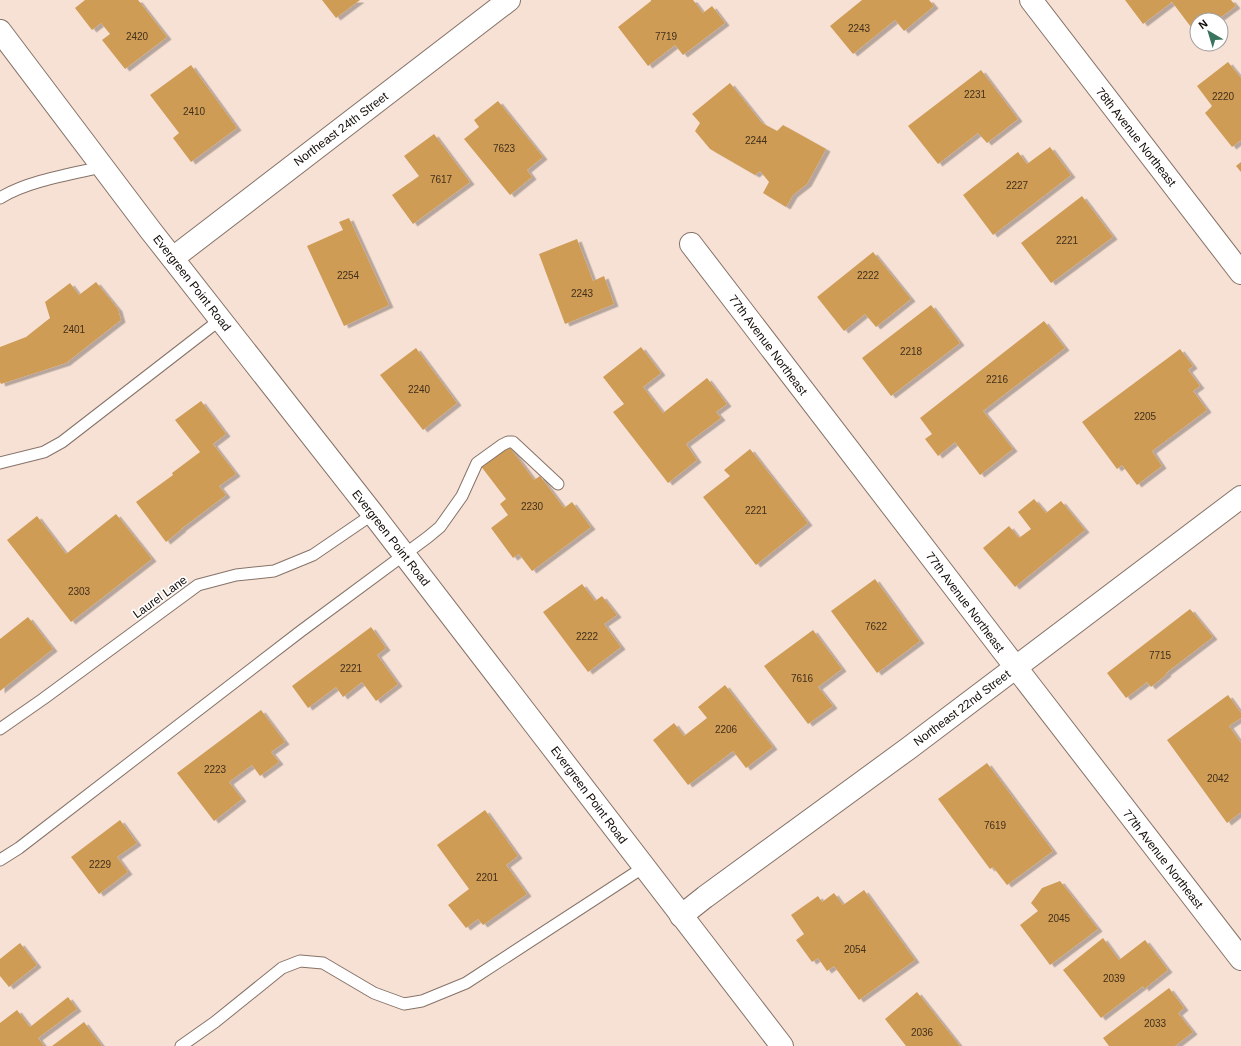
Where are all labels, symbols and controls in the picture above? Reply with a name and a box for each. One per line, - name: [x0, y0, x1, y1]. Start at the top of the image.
- north arrow: [1189, 12, 1229, 52]
- text: N: [1196, 17, 1210, 31]
- house number: 2243: [848, 23, 871, 34]
- house number: 2420: [126, 31, 149, 42]
- house number: 7719: [655, 31, 678, 42]
- street label: 78th Avenue Northeast: [1093, 85, 1179, 190]
- street label: Northeast 24th Street: [291, 89, 391, 169]
- house number: 2231: [964, 89, 987, 100]
- house number: 2220: [1212, 91, 1235, 102]
- house number: 2410: [183, 106, 206, 117]
- house number: 2244: [745, 135, 768, 146]
- house number: 7623: [493, 143, 516, 154]
- house number: 7617: [430, 174, 453, 185]
- house number: 2227: [1006, 180, 1029, 191]
- street label: Evergreen Point Road: [150, 232, 234, 334]
- house number: 2221: [1056, 235, 1079, 246]
- house number: 2254: [337, 270, 360, 281]
- house number: 2222: [857, 270, 880, 281]
- house number: 2243: [571, 288, 594, 299]
- street label: 77th Avenue Northeast: [726, 292, 811, 398]
- house number: 2401: [63, 324, 86, 335]
- house number: 2218: [900, 346, 923, 357]
- house number: 2216: [986, 374, 1009, 385]
- house number: 2240: [408, 384, 431, 395]
- house number: 2205: [1134, 411, 1157, 422]
- street label: Evergreen Point Road: [349, 487, 433, 589]
- house number: 2230: [521, 501, 544, 512]
- house number: 2221: [745, 505, 768, 516]
- street label: 77th Avenue Northeast: [923, 549, 1008, 655]
- street label: Laurel Lane: [130, 573, 190, 621]
- house number: 2303: [68, 586, 91, 597]
- house number: 7622: [865, 621, 888, 632]
- house number: 2222: [576, 631, 599, 642]
- house number: 7715: [1149, 650, 1172, 661]
- house number: 2221: [340, 663, 363, 674]
- street label: Northeast 22nd Street: [911, 667, 1014, 749]
- house number: 7616: [791, 673, 814, 684]
- house number: 2206: [715, 724, 738, 735]
- street label: Evergreen Point Road: [548, 744, 630, 846]
- house number: 2223: [204, 764, 227, 775]
- house number: 2042: [1207, 773, 1230, 784]
- street label: 77th Avenue Northeast: [1120, 807, 1206, 912]
- house number: 7619: [984, 820, 1007, 831]
- house number: 2229: [89, 859, 112, 870]
- house number: 2201: [476, 872, 499, 883]
- house number: 2045: [1048, 913, 1071, 924]
- house number: 2054: [844, 944, 867, 955]
- house number: 2039: [1103, 973, 1126, 984]
- house number: 2033: [1144, 1018, 1167, 1029]
- house number: 2036: [911, 1027, 934, 1038]

